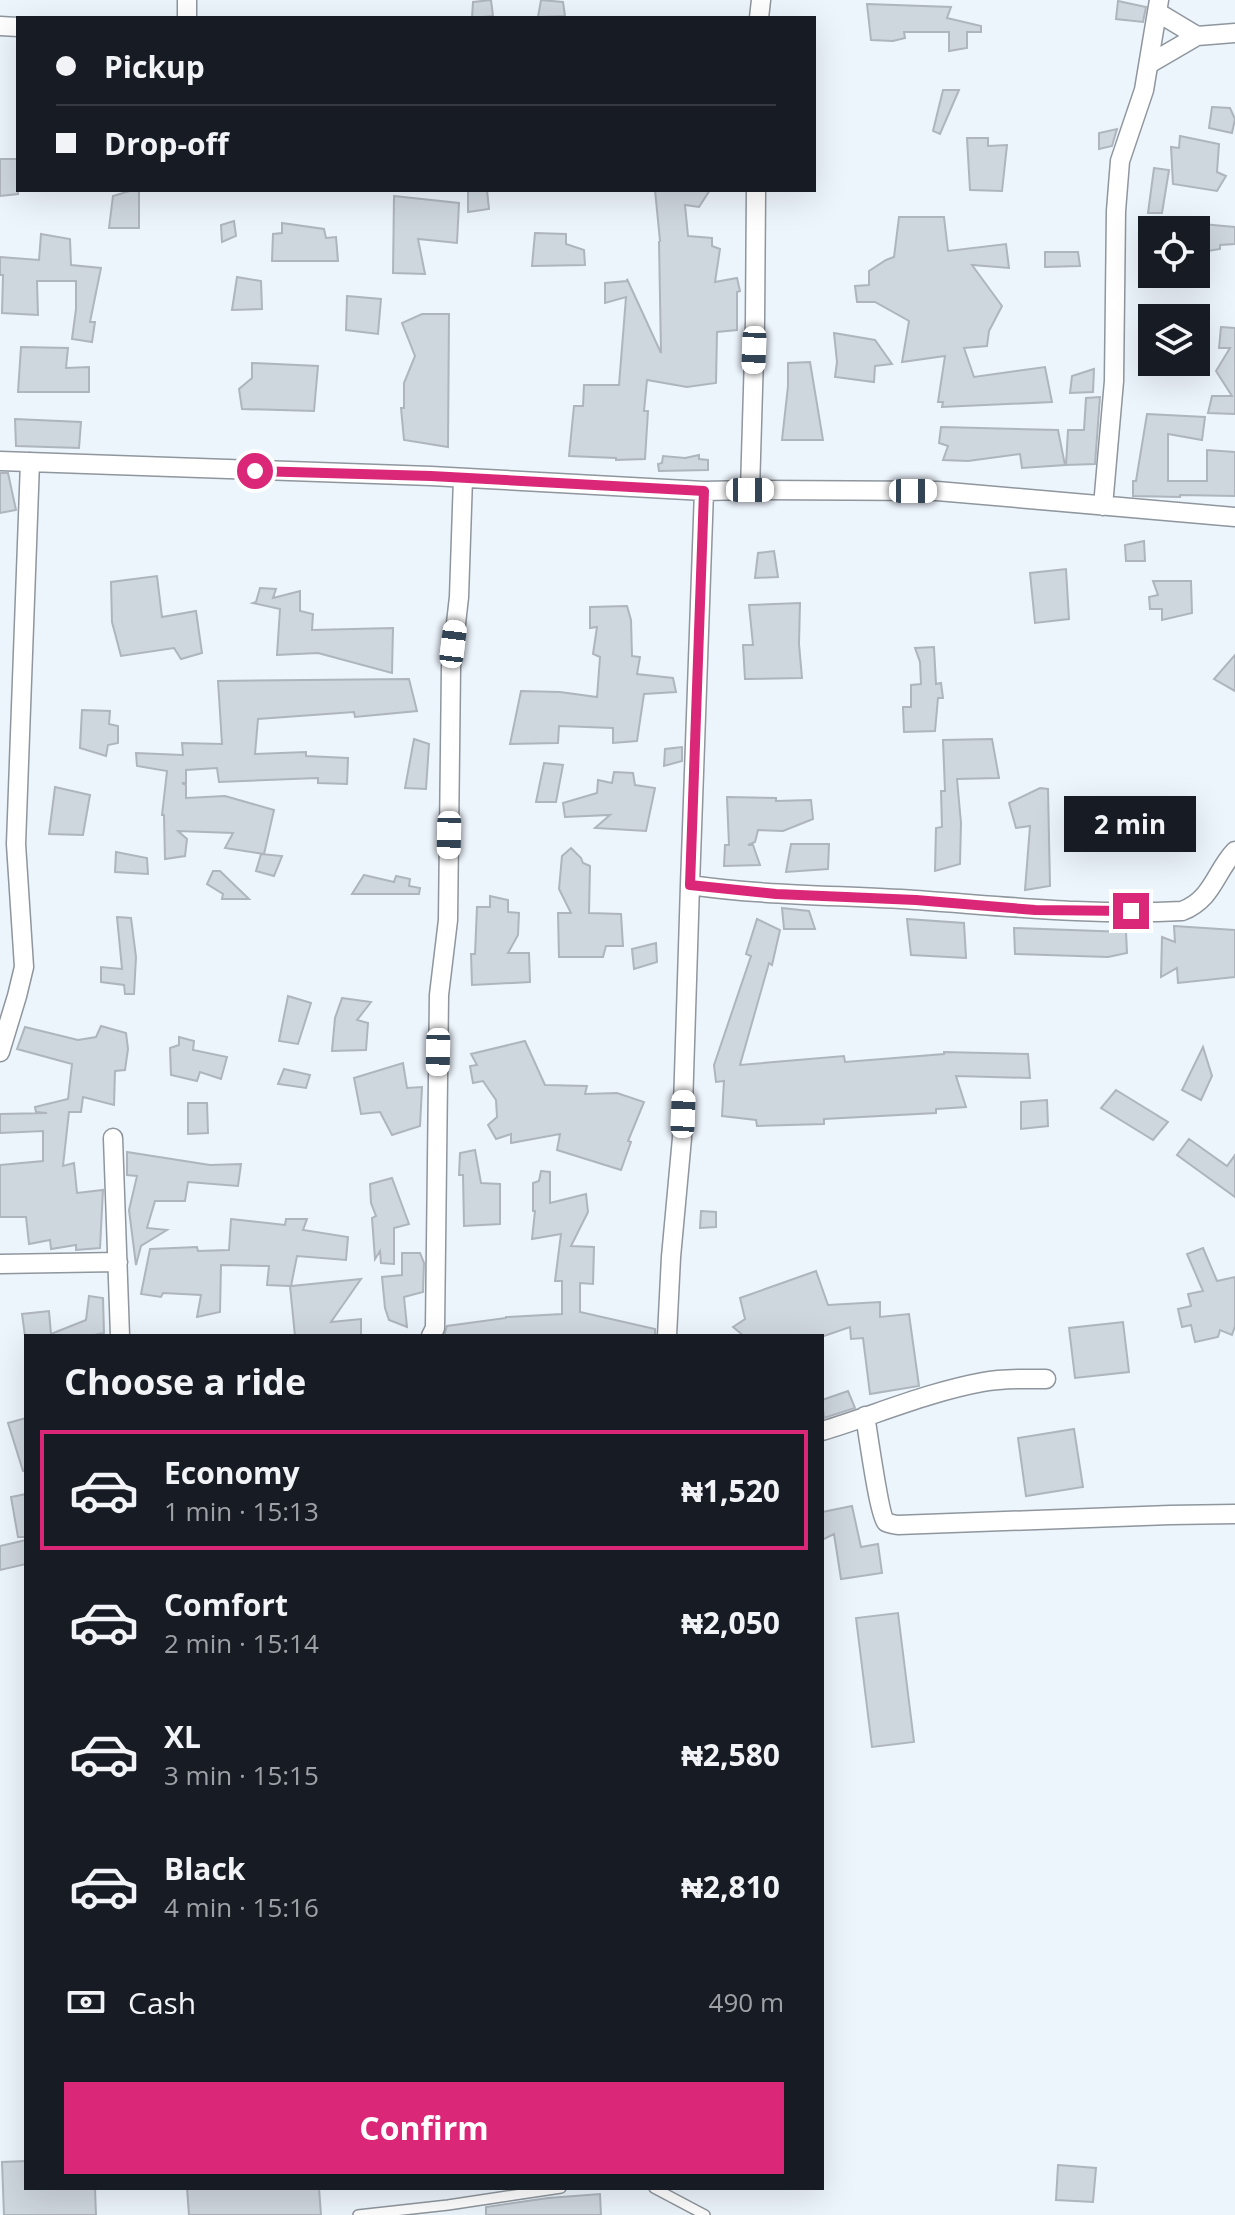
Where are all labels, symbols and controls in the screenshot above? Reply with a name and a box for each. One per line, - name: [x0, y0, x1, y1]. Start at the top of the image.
- text: Pickup: [104, 46, 205, 87]
- text: Drop-off: [104, 123, 229, 164]
- map controls: [1138, 216, 1210, 376]
- button: locate: [1138, 216, 1210, 288]
- button: layers: [1138, 304, 1210, 376]
- car: [741, 326, 767, 374]
- route start: [237, 453, 273, 489]
- car: [726, 478, 774, 502]
- car: [889, 479, 937, 503]
- car: [438, 619, 468, 669]
- callout: 2 min: [1065, 795, 1197, 851]
- text: 2 min: [1094, 806, 1166, 842]
- car: [437, 811, 461, 859]
- route end: [1113, 893, 1149, 929]
- car: [426, 1028, 450, 1076]
- car: [670, 1090, 696, 1138]
- text: Choose a ride: [64, 1357, 306, 1406]
- text: Economy: [164, 1452, 300, 1493]
- icon: car: [68, 1454, 140, 1526]
- text: ₦1,520: [681, 1470, 780, 1511]
- text: 1 min · 15:13: [164, 1493, 319, 1529]
- text: Comfort: [164, 1584, 288, 1625]
- icon: car: [68, 1586, 140, 1658]
- text: ₦2,050: [681, 1602, 780, 1643]
- text: 2 min · 15:14: [164, 1625, 319, 1661]
- text: XL: [164, 1716, 201, 1757]
- icon: car: [68, 1718, 140, 1790]
- text: ₦2,580: [681, 1734, 780, 1775]
- text: 3 min · 15:15: [164, 1757, 319, 1793]
- text: Black: [164, 1848, 245, 1889]
- icon: car: [68, 1850, 140, 1922]
- text: ₦2,810: [681, 1866, 780, 1907]
- text: 4 min · 15:16: [164, 1889, 319, 1925]
- icon: cash: [64, 1980, 108, 2024]
- text: Cash: [128, 1982, 196, 2023]
- text: 490 m: [709, 1984, 784, 2020]
- button: Confirm: [64, 2082, 784, 2174]

